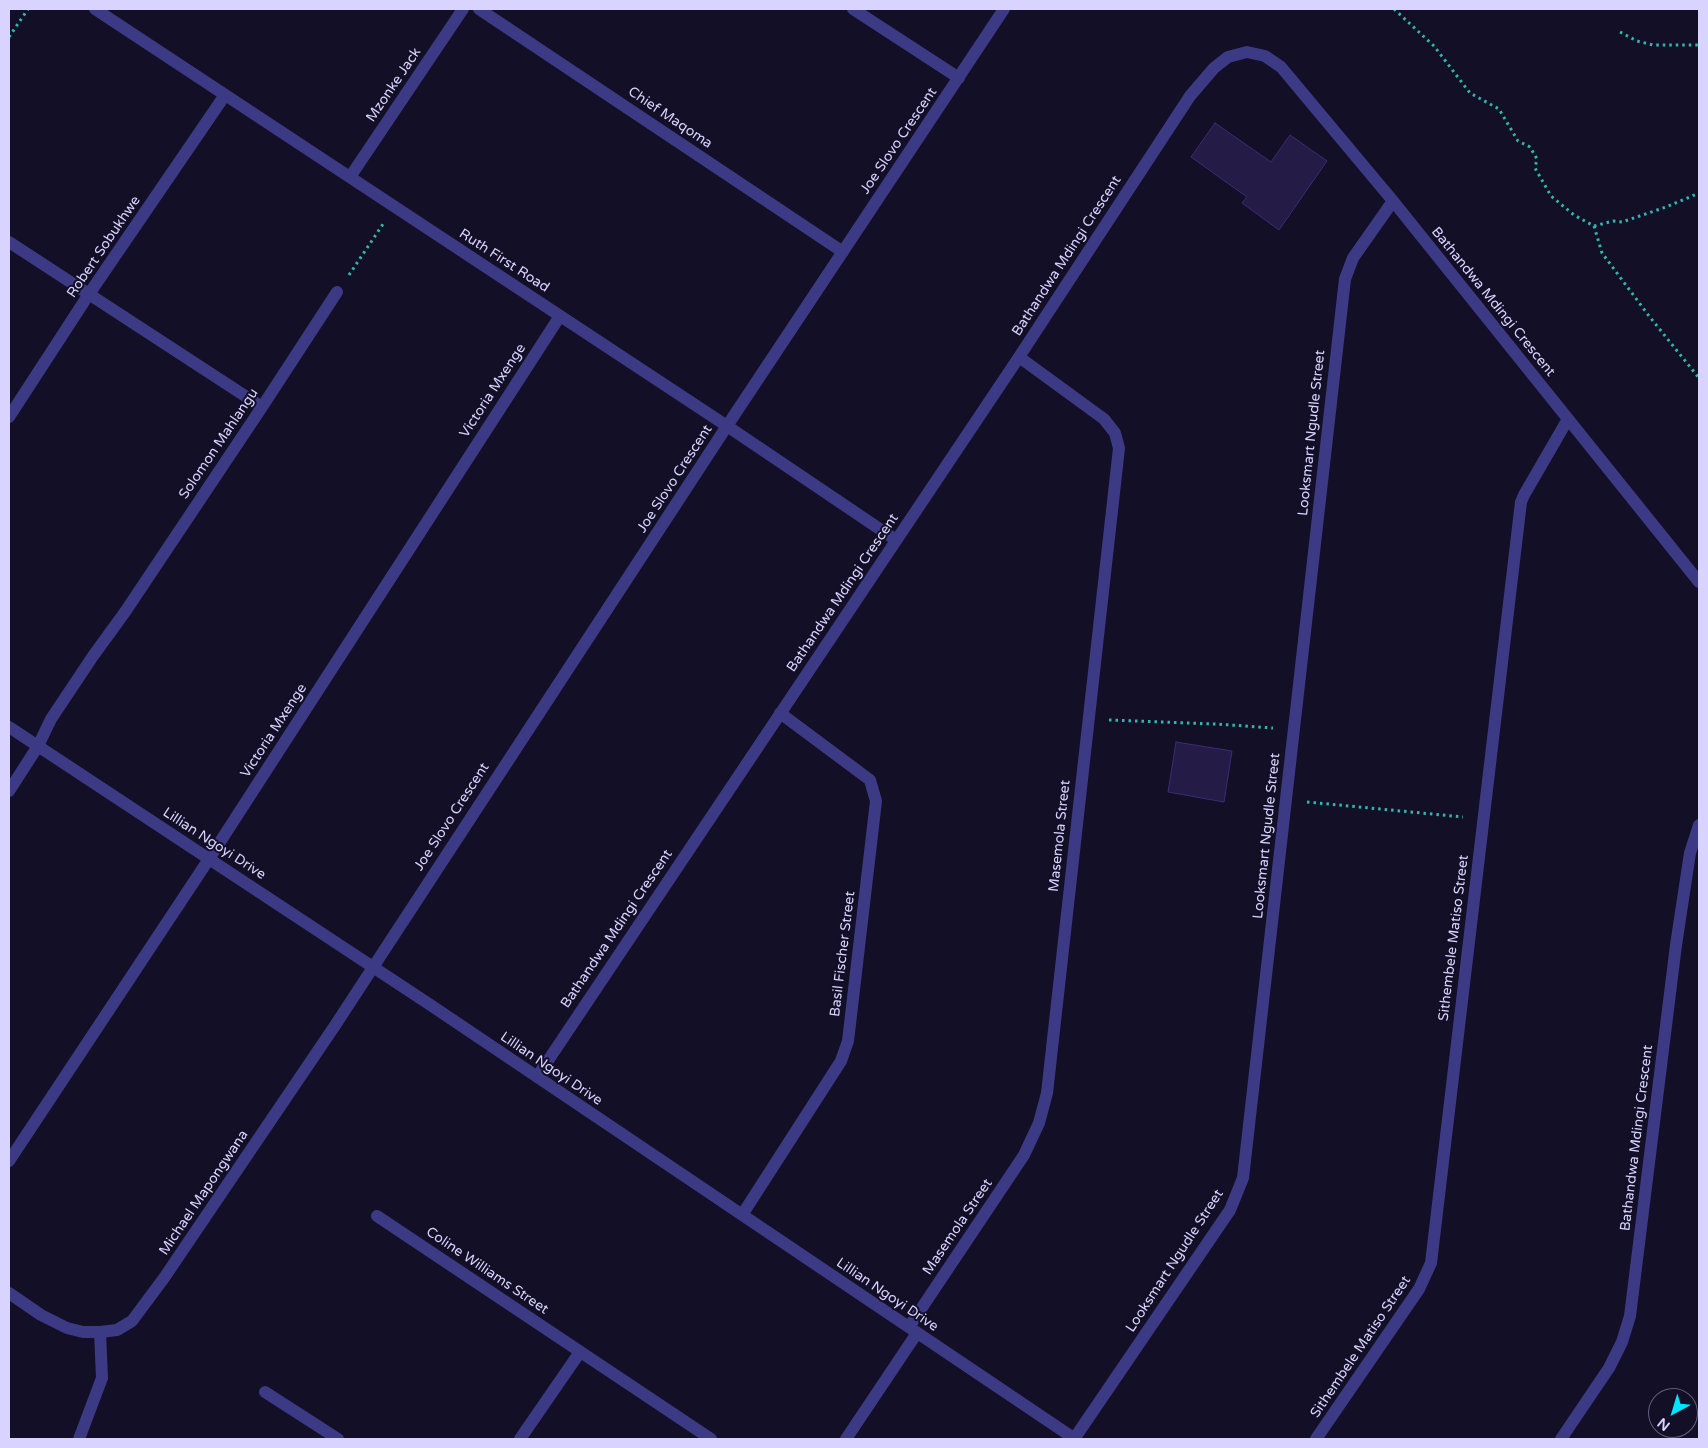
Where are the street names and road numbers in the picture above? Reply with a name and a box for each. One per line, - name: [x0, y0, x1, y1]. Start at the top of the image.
- street label: Mzonke Jack: [363, 45, 425, 125]
- street label: Chief Maqoma: [625, 84, 715, 152]
- street label: Joe Slovo Crescent: [857, 85, 941, 197]
- street label: Bathandwa Mdingi Crescent: [1009, 173, 1125, 339]
- street label: Robert Sobukhwe: [64, 193, 144, 301]
- street label: Bathandwa Mdingi Crescent: [1427, 224, 1559, 380]
- street label: Ruth First Road: [456, 226, 552, 296]
- street label: Victoria Mxenge: [456, 341, 530, 441]
- street label: Looksmart Ngudle Street: [1295, 349, 1329, 517]
- street label: Solomon Mahlangu: [176, 385, 262, 503]
- street label: Joe Slovo Crescent: [634, 422, 716, 536]
- street label: Bathandwa Mdingi Crescent: [784, 511, 902, 675]
- street label: Victoria Mxenge: [237, 681, 311, 781]
- street label: Looksmart Ngudle Street: [1250, 752, 1284, 920]
- street label: Joe Slovo Crescent: [411, 760, 493, 874]
- street label: Masemola Street: [1046, 779, 1074, 893]
- street label: Lillian Ngoyi Drive: [159, 804, 269, 884]
- street label: Bathandwa Mdingi Crescent: [558, 847, 676, 1011]
- street label: Sithembele Matiso Street: [1435, 854, 1473, 1022]
- street label: Basil Fischer Street: [827, 890, 859, 1018]
- street label: Lillian Ngoyi Drive: [497, 1029, 605, 1109]
- street label: Bathandwa Mdingi Crescent: [1617, 1044, 1657, 1232]
- street label: Michael Mapongwana: [156, 1127, 252, 1259]
- street label: Masemola Street: [920, 1176, 996, 1278]
- street label: Looksmart Ngudle Street: [1123, 1187, 1227, 1335]
- street label: Coline Williams Street: [423, 1224, 551, 1318]
- street label: Lillian Ngoyi Drive: [833, 1255, 941, 1335]
- street label: Sithembele Matiso Street: [1307, 1273, 1415, 1421]

